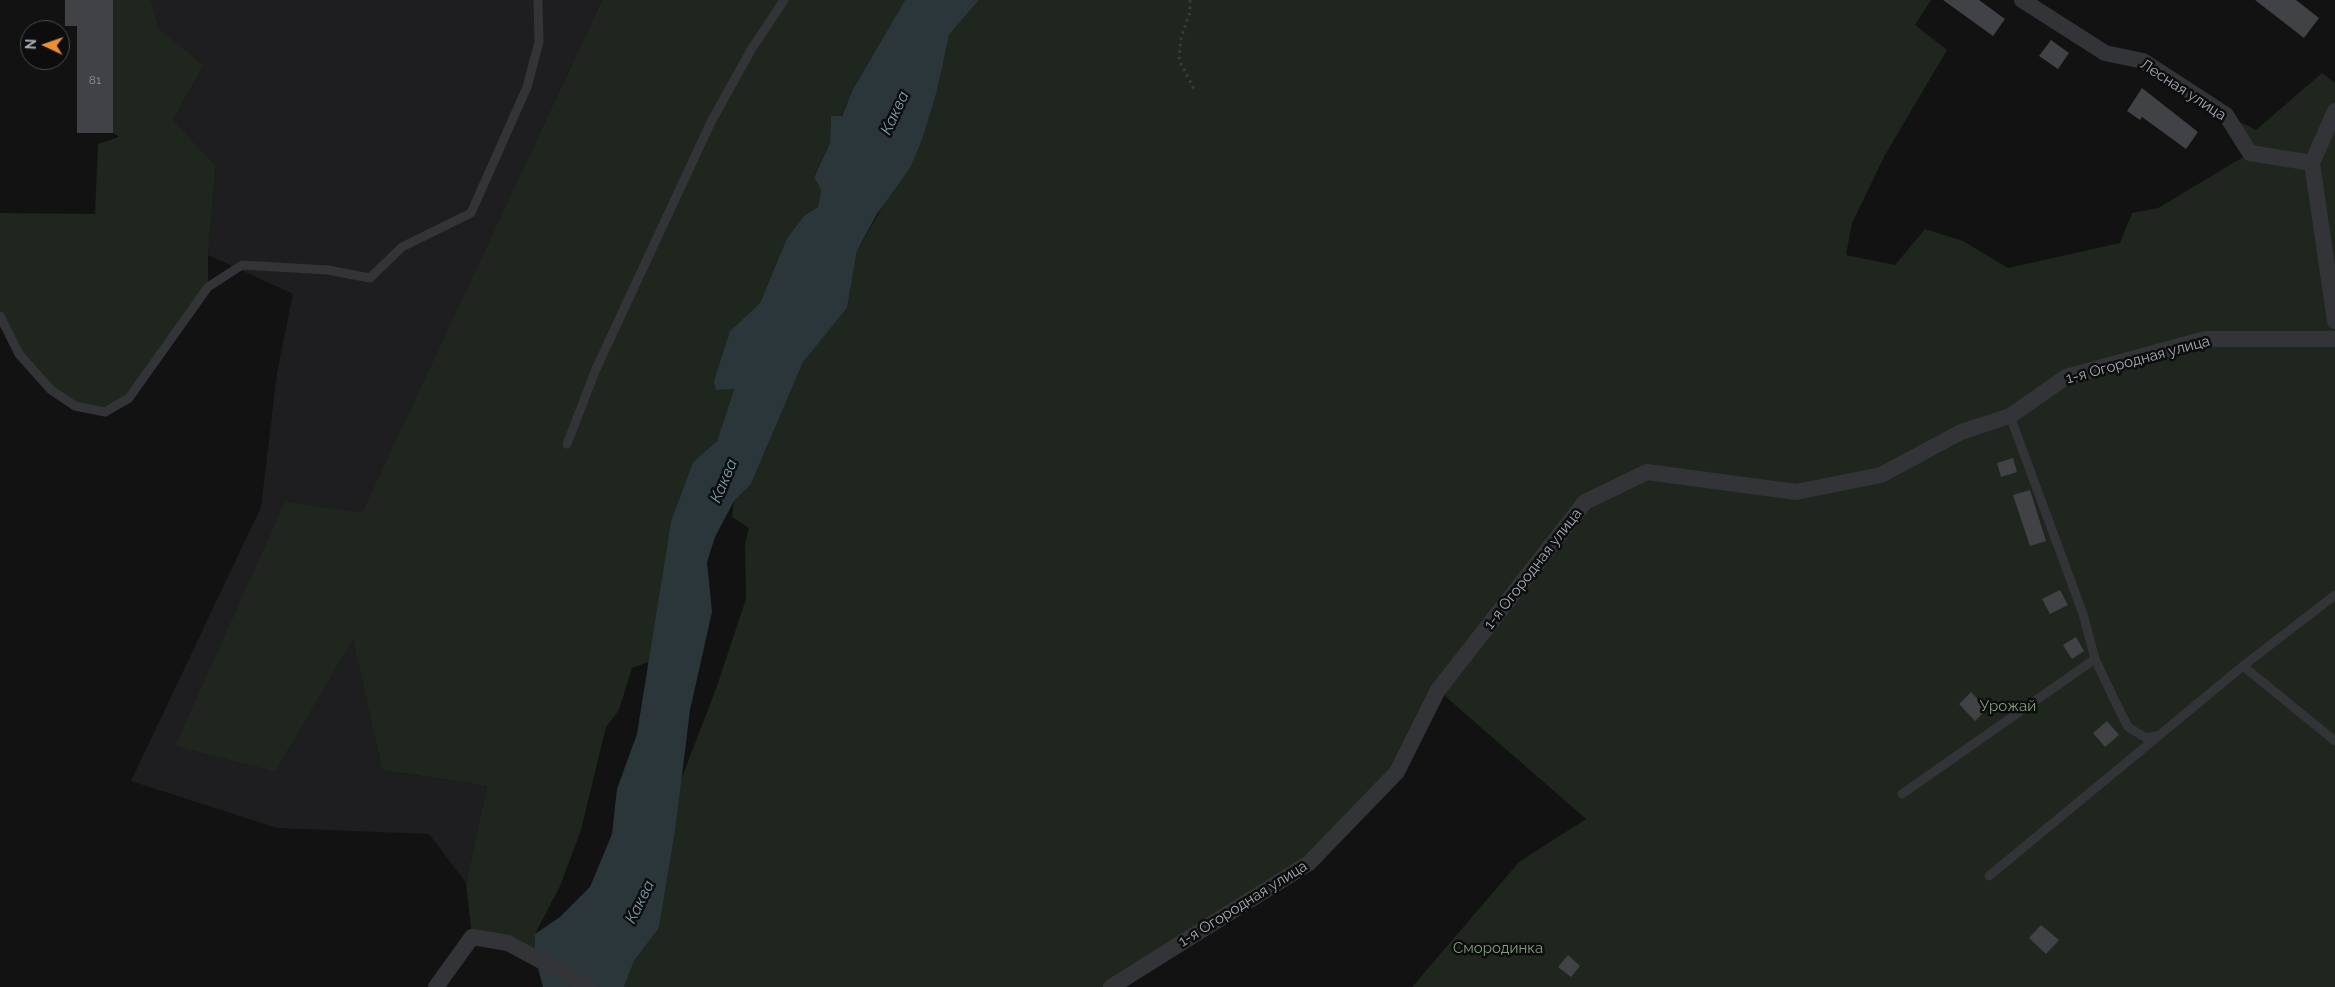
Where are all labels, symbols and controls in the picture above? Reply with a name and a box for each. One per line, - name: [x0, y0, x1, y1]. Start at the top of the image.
- north arrow: [20, 20, 70, 70]
- text: N: [23, 39, 39, 50]
- street label: Лесная улица: [2137, 56, 2229, 124]
- house number: 81: [89, 73, 101, 87]
- water label: Каква: [877, 88, 913, 138]
- street label: 1-я Огородная улица: [2064, 332, 2212, 388]
- water label: Каква: [706, 456, 742, 506]
- street label: 1-я Огородная улица: [1480, 505, 1586, 633]
- park label: Урожай: [1980, 697, 2036, 715]
- street label: 1-я Огородная улица: [1175, 857, 1311, 951]
- water label: Каква: [621, 877, 659, 927]
- park label: Смородинка: [1453, 939, 1543, 957]

